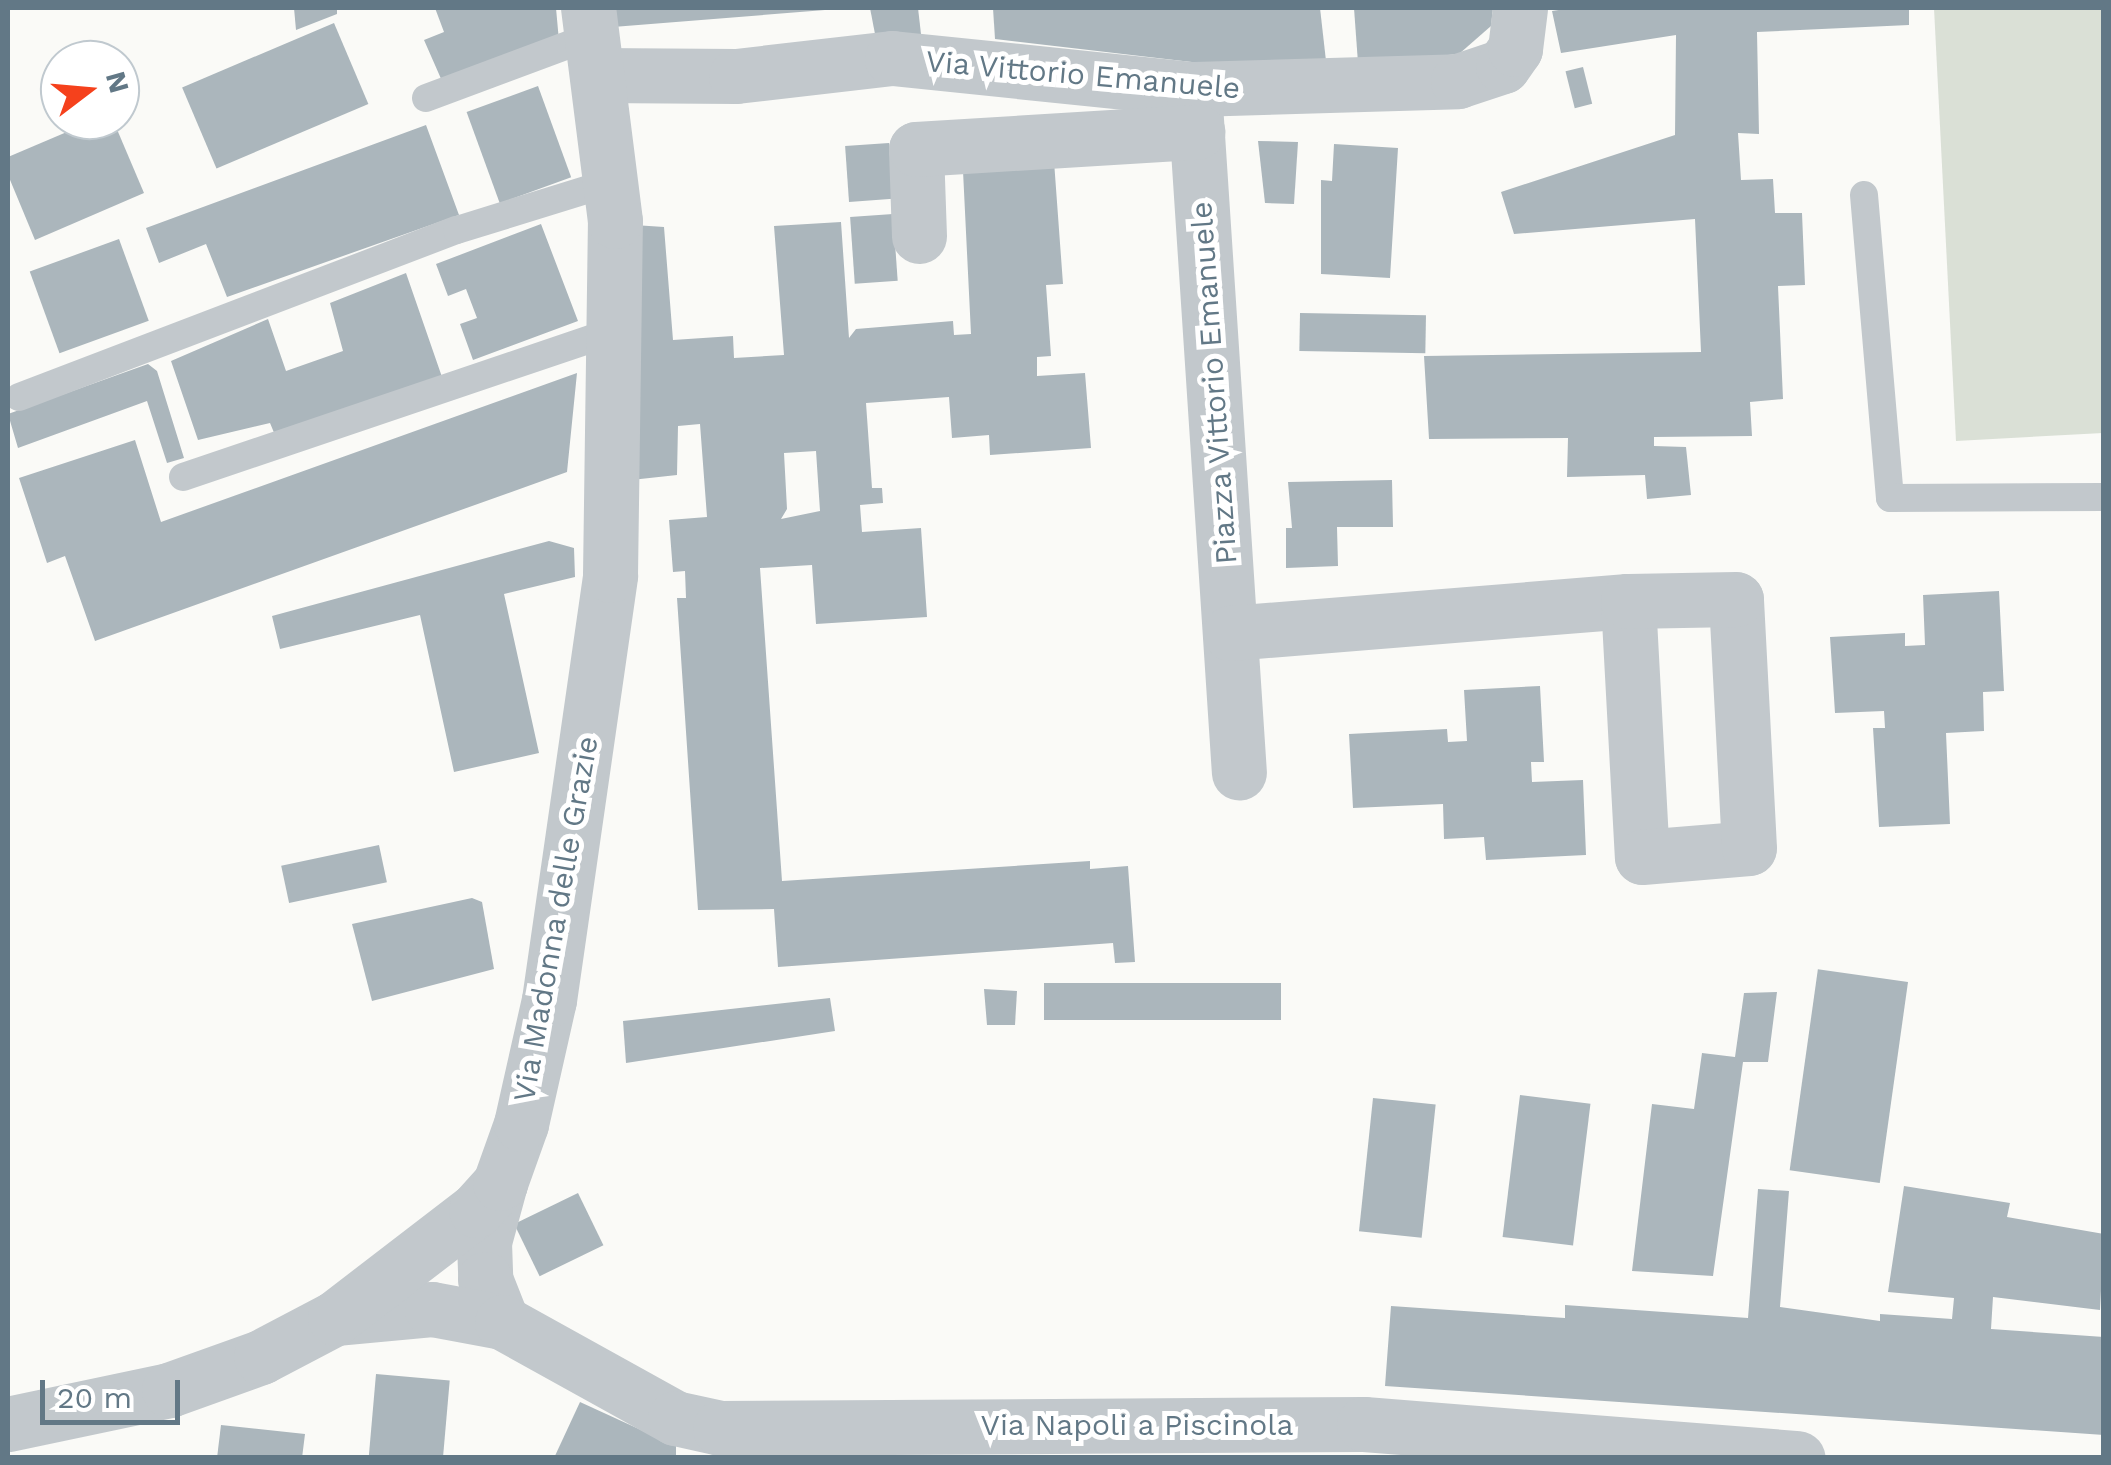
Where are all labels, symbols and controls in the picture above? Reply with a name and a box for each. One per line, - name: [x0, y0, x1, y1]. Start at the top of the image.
- north arrow: [40, 40, 140, 140]
- street label: Via Vittorio Emanuele: [923, 43, 1243, 107]
- text: N: [99, 68, 136, 97]
- street label: Piazza Vittorio Emanuele: [1183, 200, 1245, 566]
- street label: Via Madonna delle Grazie: [506, 733, 606, 1105]
- scale bar: [45, 1360, 185, 1422]
- text: 20 m: [57, 1380, 132, 1415]
- street label: Via Napoli a Piscinola: [980, 1407, 1294, 1443]

